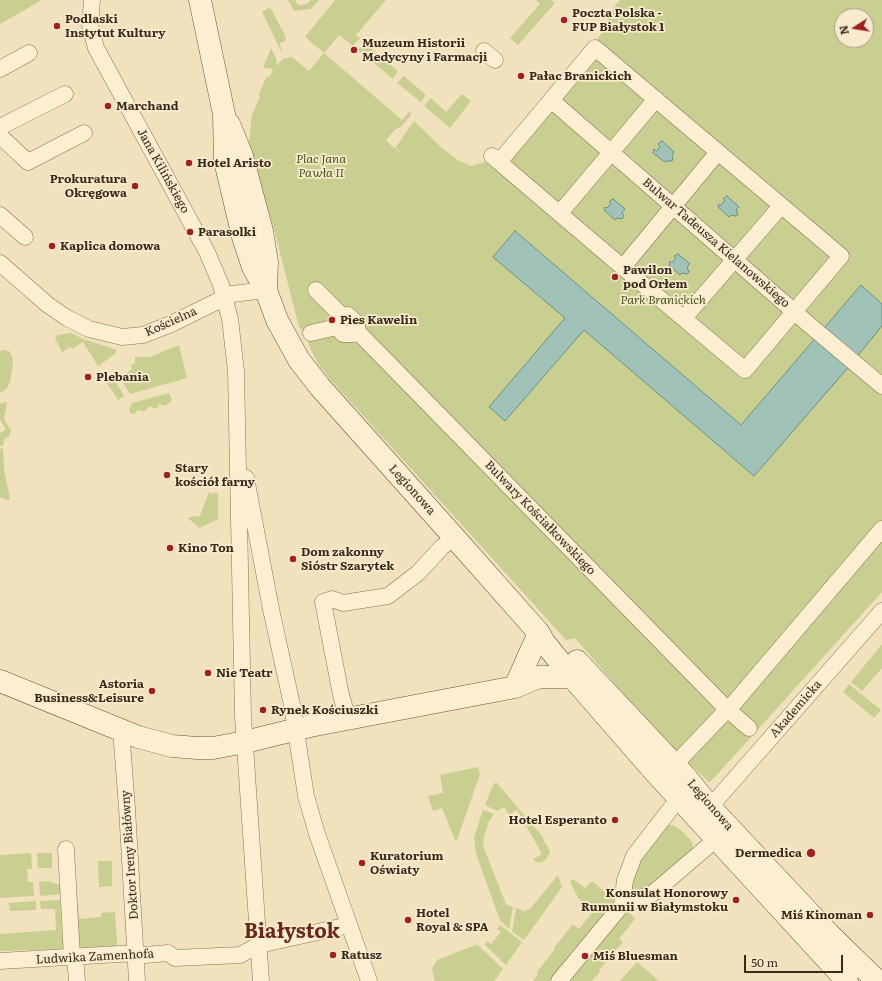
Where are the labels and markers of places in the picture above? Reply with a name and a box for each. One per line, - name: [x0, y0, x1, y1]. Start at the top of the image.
- place label: Poczta Polska - FUP Białystok 1: [572, 6, 664, 34]
- place label: Podlaski Instytut Kultury: [65, 12, 166, 40]
- marker: Poczta Polska - FUP Białystok 1: [559, 15, 569, 25]
- marker: Podlaski Instytut Kultury: [52, 21, 62, 31]
- place label: Muzeum Historii Medycyny i Farmacji: [362, 36, 487, 64]
- marker: Muzeum Historii Medycyny i Farmacji: [349, 45, 359, 55]
- place label: Pałac Branickich: [529, 69, 632, 83]
- marker: Pałac Branickich: [516, 71, 526, 81]
- place label: Marchand: [116, 99, 179, 113]
- marker: Marchand: [103, 101, 113, 111]
- place label: Hotel Aristo: [197, 156, 271, 170]
- marker: Hotel Aristo: [184, 158, 194, 168]
- place label: Prokuratura Okręgowa: [50, 172, 127, 200]
- marker: Prokuratura Okręgowa: [130, 181, 140, 191]
- place label: Parasolki: [198, 225, 256, 239]
- marker: Parasolki: [185, 227, 195, 237]
- place label: Kaplica domowa: [60, 239, 160, 253]
- marker: Kaplica domowa: [47, 241, 57, 251]
- place label: Pawilon pod Orłem: [623, 263, 687, 291]
- marker: Pawilon pod Orłem: [610, 272, 620, 282]
- place label: Pies Kawelin: [340, 313, 417, 327]
- marker: Pies Kawelin: [327, 315, 337, 325]
- place label: Plebania: [96, 370, 149, 384]
- marker: Plebania: [83, 372, 93, 382]
- place label: Stary kościół farny: [175, 461, 255, 489]
- marker: Stary kościół farny: [162, 470, 172, 480]
- place label: Kino Ton: [178, 541, 234, 555]
- marker: Kino Ton: [165, 543, 175, 553]
- place label: Dom zakonny Sióstr Szarytek: [301, 545, 394, 573]
- marker: Dom zakonny Sióstr Szarytek: [288, 554, 298, 564]
- place label: Nie Teatr: [216, 666, 273, 680]
- marker: Nie Teatr: [203, 668, 213, 678]
- place label: Astoria Business&Leisure: [34, 677, 144, 705]
- marker: Astoria Business&Leisure: [147, 686, 157, 696]
- place label: Rynek Kościuszki: [271, 703, 378, 717]
- marker: Rynek Kościuszki: [258, 705, 268, 715]
- place label: Hotel Esperanto: [509, 813, 607, 827]
- marker: Hotel Esperanto: [610, 815, 620, 825]
- place label: Dermedica: [735, 846, 802, 860]
- marker: Dermedica: [805, 847, 817, 859]
- place label: Kuratorium Oświaty: [370, 849, 444, 877]
- marker: Kuratorium Oświaty: [357, 858, 367, 868]
- place label: Konsulat Honorowy Rumunii w Białymstoku: [581, 886, 728, 914]
- marker: Konsulat Honorowy Rumunii w Białymstoku: [731, 895, 741, 905]
- place label: Hotel Royal & SPA: [416, 906, 489, 934]
- place label: Miś Kinoman: [781, 908, 862, 922]
- marker: Miś Kinoman: [865, 910, 875, 920]
- marker: Hotel Royal & SPA: [403, 915, 413, 925]
- place label: Ratusz: [341, 948, 382, 962]
- place label: Miś Bluesman: [593, 949, 678, 963]
- marker: Ratusz: [328, 950, 338, 960]
- marker: Miś Bluesman: [580, 951, 590, 961]

